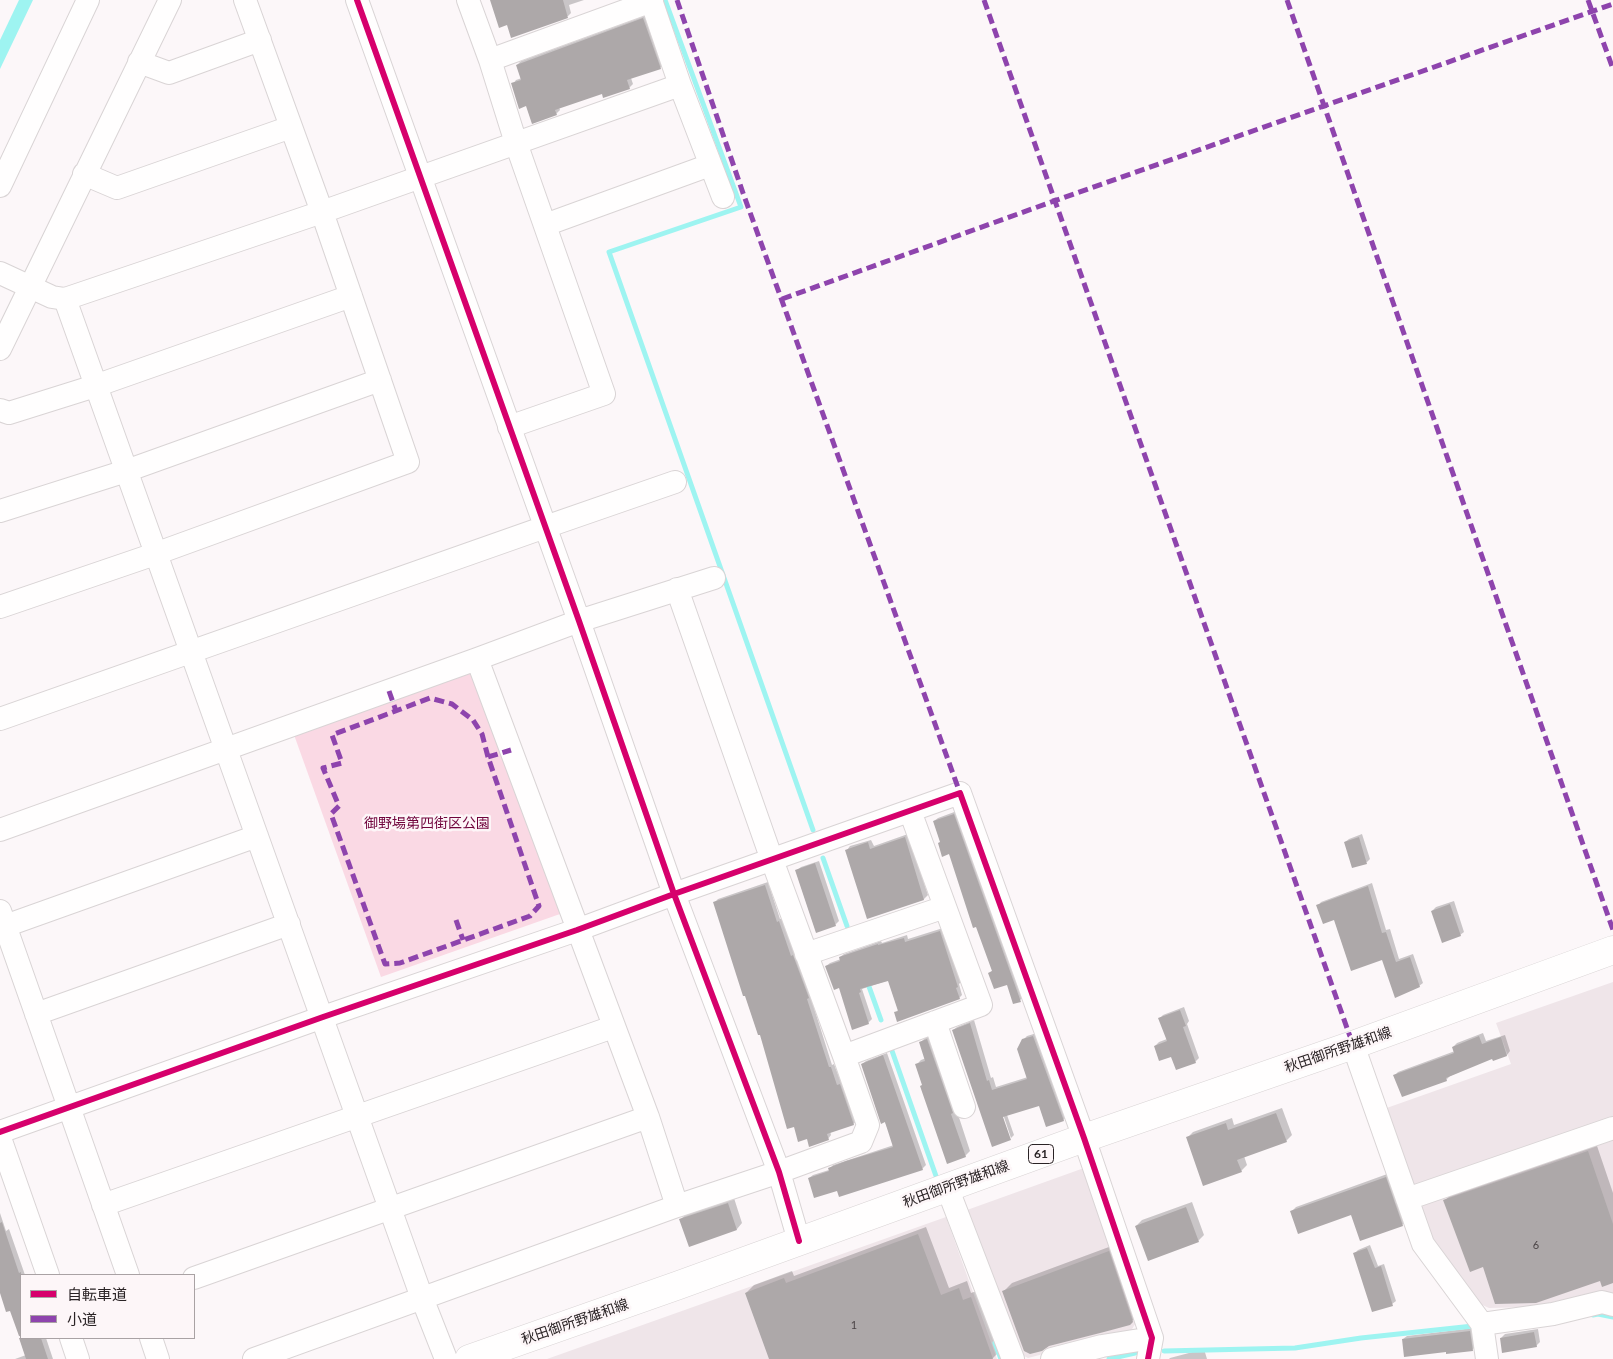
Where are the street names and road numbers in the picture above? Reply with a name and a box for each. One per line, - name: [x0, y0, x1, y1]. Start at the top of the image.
- street label: 秋田御所野雄和線: [1282, 1024, 1394, 1076]
- road number: 61: [1028, 1144, 1054, 1164]
- street label: 秋田御所野雄和線: [901, 1157, 1011, 1211]
- street label: 秋田御所野雄和線: [519, 1296, 631, 1348]

